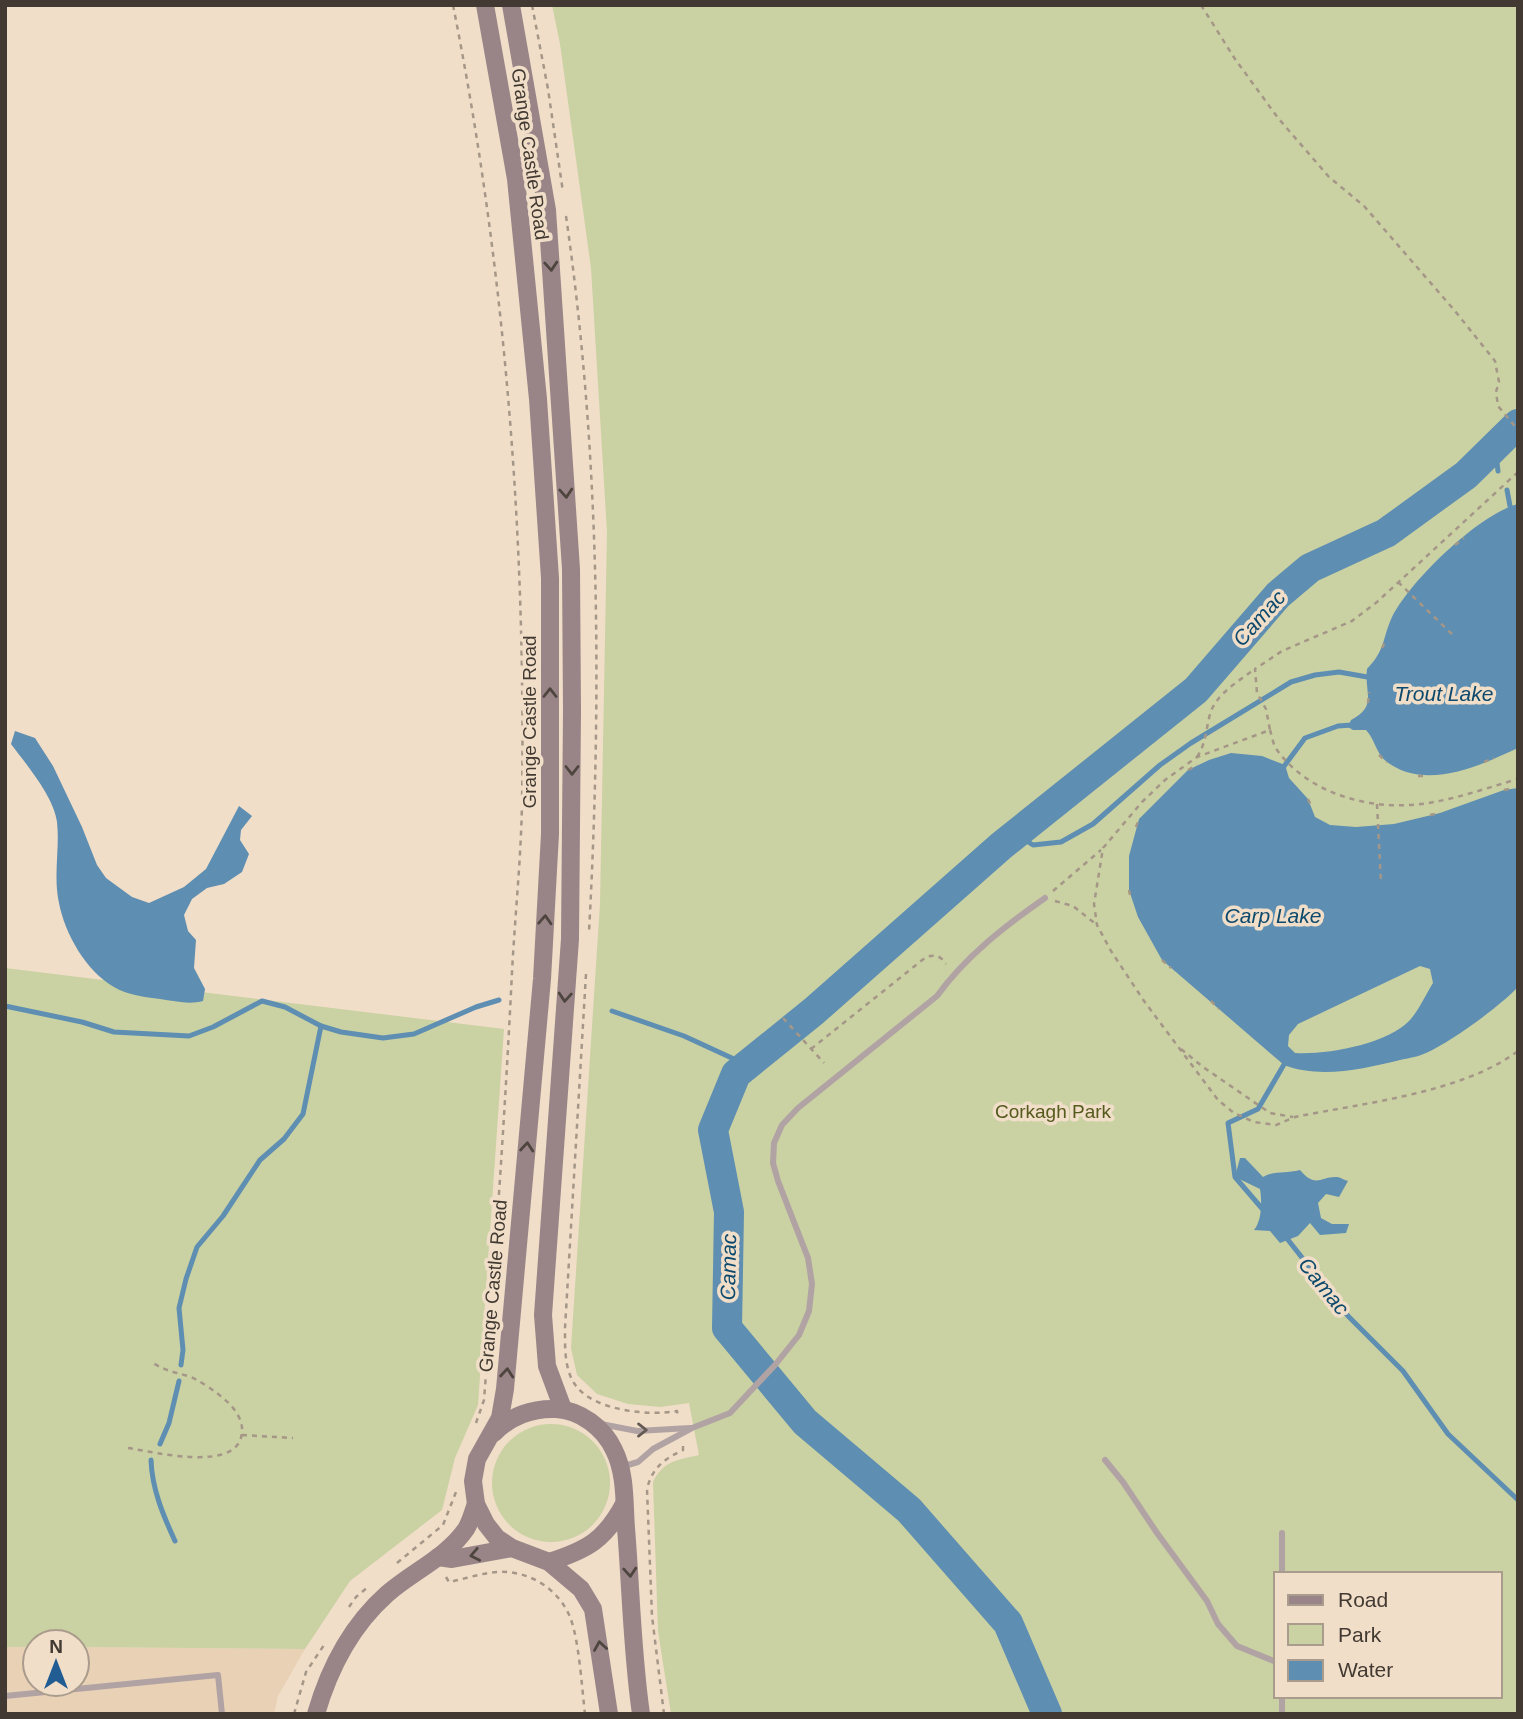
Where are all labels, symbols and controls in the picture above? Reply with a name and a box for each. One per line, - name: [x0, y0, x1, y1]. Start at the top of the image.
- street label: Grange Castle Road: [508, 67, 552, 241]
- one-way arrow: [543, 261, 558, 272]
- one-way arrow: [558, 488, 573, 499]
- water label: Camac: [1228, 585, 1290, 650]
- street label: Grange Castle Road: [519, 635, 540, 809]
- water label: Trout Lake: [1395, 682, 1493, 705]
- one-way arrow: [542, 687, 558, 697]
- one-way arrow: [564, 765, 580, 775]
- water label: Carp Lake: [1225, 904, 1321, 927]
- one-way arrow: [537, 914, 552, 925]
- one-way arrow: [558, 992, 573, 1003]
- park label: Corkagh Park: [995, 1101, 1112, 1122]
- one-way arrow: [519, 1141, 534, 1152]
- street label: Grange Castle Road: [475, 1199, 511, 1373]
- water label: Camac: [716, 1233, 740, 1300]
- water label: Camac: [1294, 1253, 1354, 1319]
- one-way arrow: [499, 1367, 514, 1378]
- one-way arrow: [637, 1422, 648, 1438]
- one-way arrow: [469, 1547, 481, 1562]
- one-way arrow: [622, 1567, 637, 1578]
- legend: [1274, 1572, 1502, 1698]
- text: Road: [1338, 1588, 1388, 1611]
- text: Park: [1338, 1623, 1382, 1646]
- north arrow: [21, 1628, 91, 1698]
- text: N: [49, 1636, 63, 1657]
- one-way arrow: [593, 1640, 608, 1652]
- text: Water: [1338, 1658, 1393, 1681]

